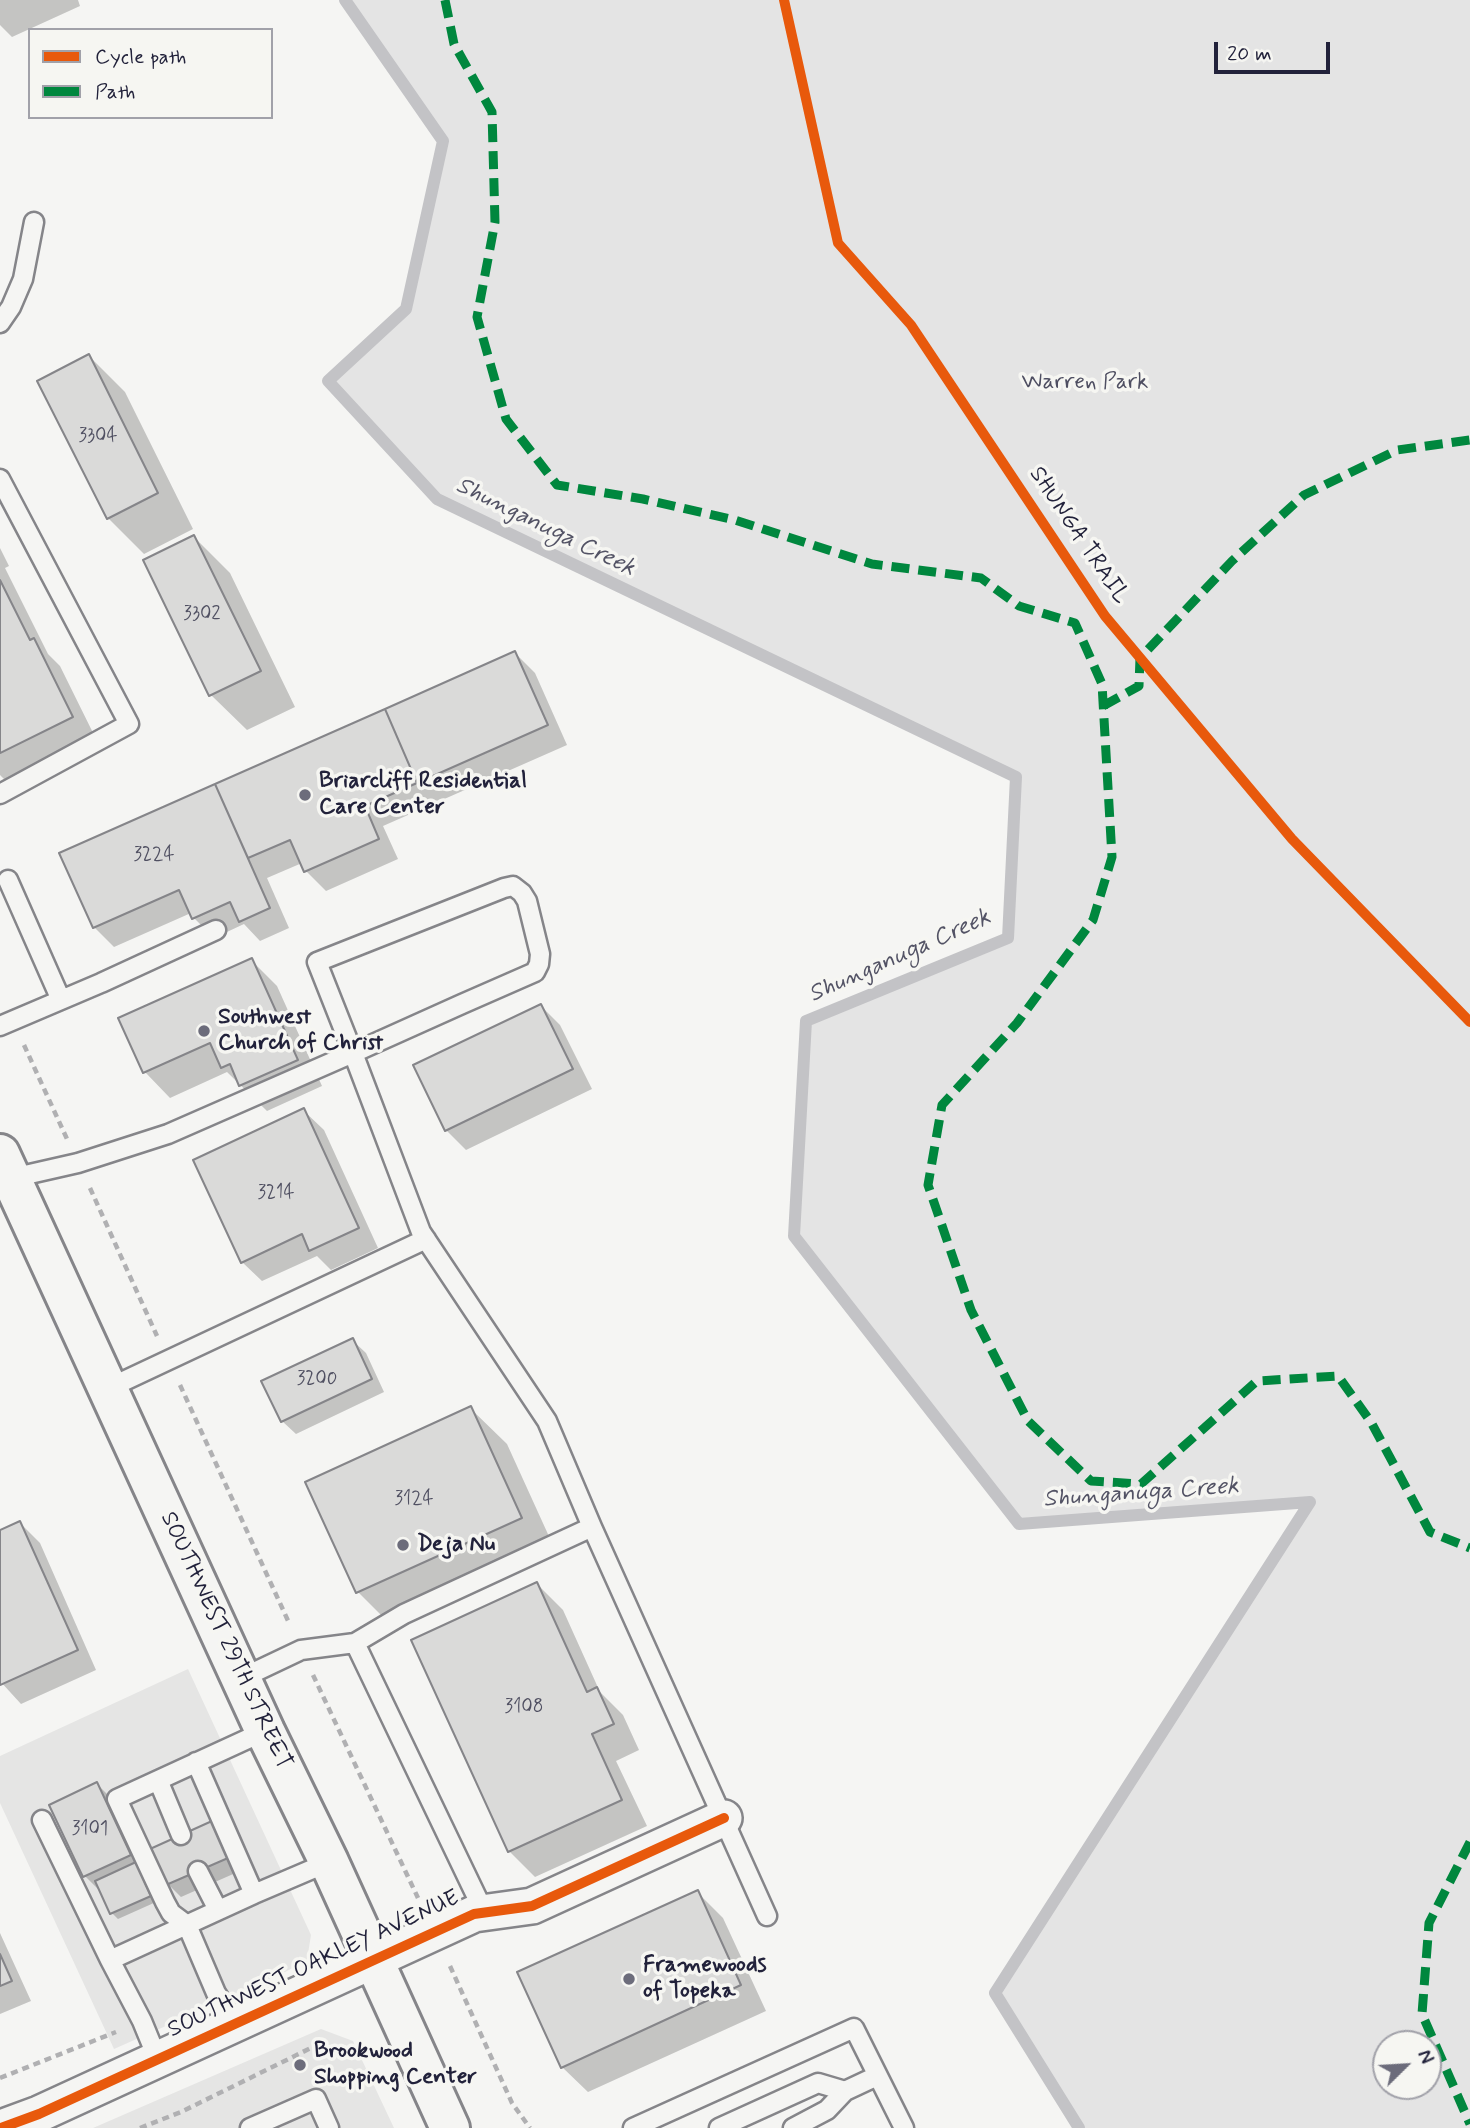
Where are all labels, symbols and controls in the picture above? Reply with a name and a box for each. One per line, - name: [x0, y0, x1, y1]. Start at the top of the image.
- legend: [28, 28, 273, 119]
- scale bar: [1218, 28, 1334, 72]
- text: 20 m: [1227, 40, 1272, 68]
- text: Cycle path: [95, 43, 186, 71]
- text: Path: [95, 78, 135, 106]
- park label: Warren Park: [1022, 369, 1148, 397]
- house number: 3304: [78, 426, 118, 448]
- street label: SHUNGA TRAIL: [1022, 462, 1134, 610]
- water label: Shunganuga Creek: [451, 472, 639, 584]
- house number: 3302: [183, 604, 221, 626]
- place label: Briarcliff Residential Care Center: [319, 768, 527, 822]
- marker: Briarcliff Residential Care Center: [297, 787, 313, 803]
- house number: 3224: [133, 845, 175, 867]
- water label: Shunganuga Creek: [805, 904, 995, 1010]
- place label: Southwest Church of Christ: [218, 1004, 383, 1058]
- marker: Southwest Church of Christ: [196, 1023, 212, 1039]
- house number: 3214: [257, 1183, 295, 1205]
- house number: 3200: [297, 1369, 337, 1391]
- water label: Shunganuga Creek: [1042, 1473, 1240, 1515]
- house number: 3124: [394, 1489, 434, 1511]
- street label: SOUTHWEST 29TH STREET: [153, 1508, 297, 1774]
- place label: Deja Nu: [417, 1531, 495, 1559]
- marker: Deja Nu: [395, 1537, 411, 1553]
- house number: 3108: [505, 1697, 543, 1719]
- house number: 3101: [72, 1819, 108, 1841]
- street label: SOUTHWEST OAKLEY AVENUE: [164, 1885, 464, 2045]
- place label: Framewoods of Topeka: [643, 1952, 767, 2006]
- marker: Framewoods of Topeka: [621, 1971, 637, 1987]
- north arrow: [1372, 2030, 1442, 2100]
- place label: Brookwood Shopping Center: [314, 2038, 477, 2092]
- text: N: [1411, 2046, 1439, 2068]
- marker: Brookwood Shopping Center: [292, 2057, 308, 2073]

